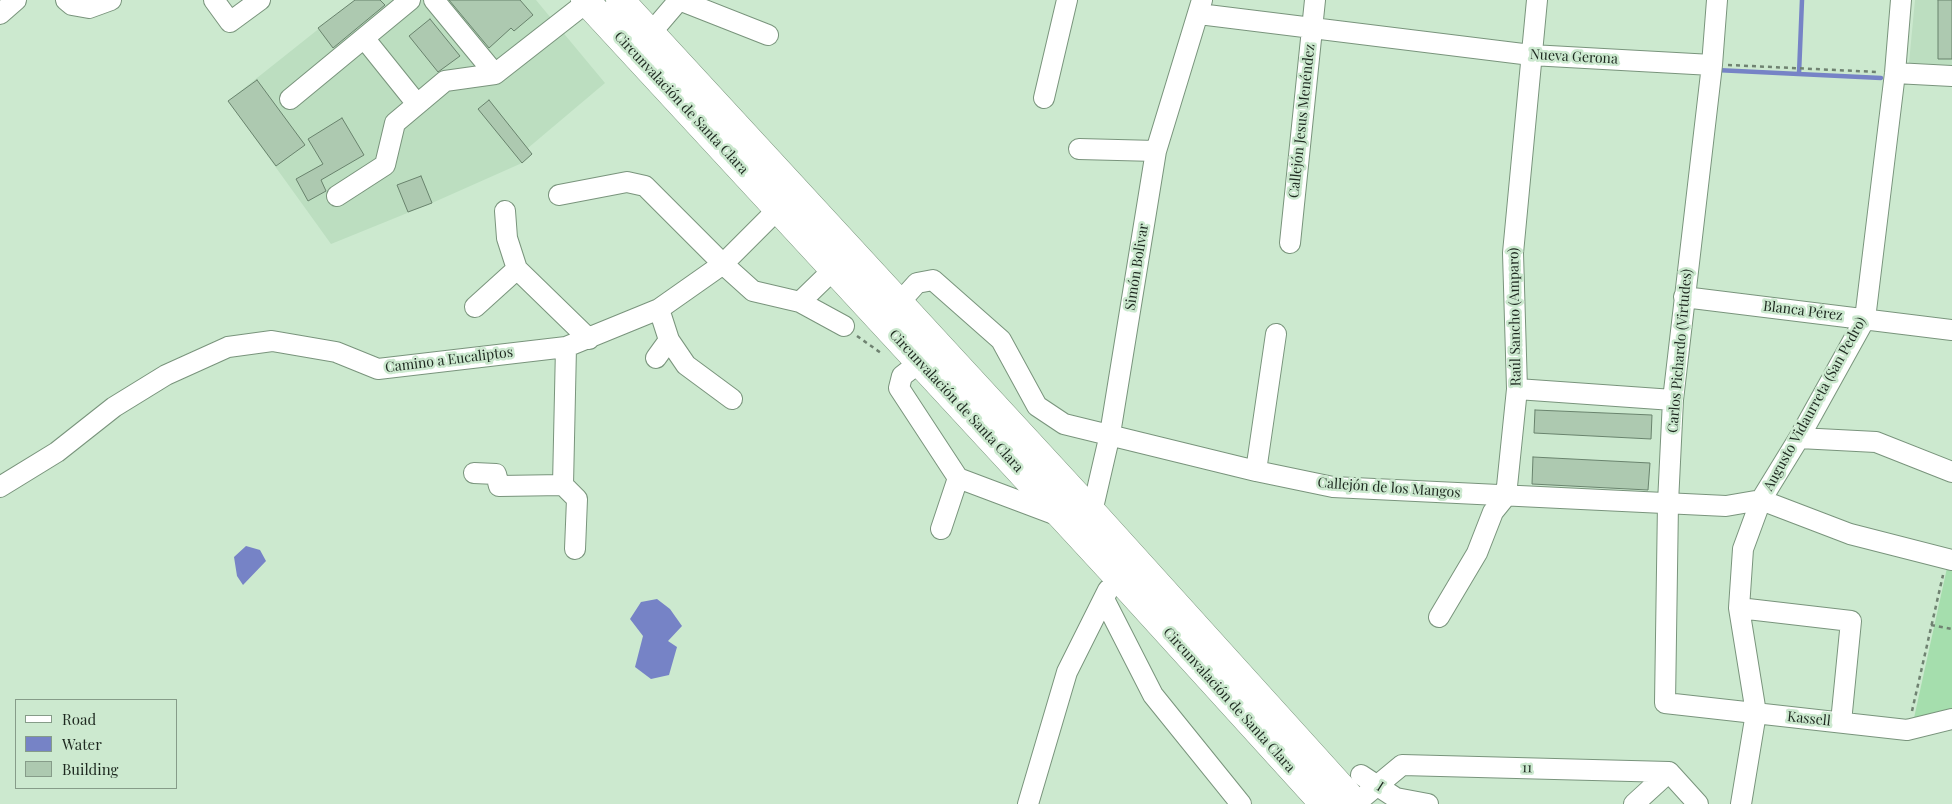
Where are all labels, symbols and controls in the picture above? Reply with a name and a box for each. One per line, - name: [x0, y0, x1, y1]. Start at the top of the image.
- street label: Circunvalación de Santa Clara: [610, 28, 752, 178]
- street label: Callejón Jesus Menéndez: [1286, 43, 1318, 199]
- street label: Nueva Gerona: [1530, 46, 1618, 68]
- street label: Simón Bolivar: [1122, 222, 1152, 312]
- street label: Raúl Sancho (Amparo): [1505, 248, 1525, 386]
- street label: Carlos Pichardo (Virtudes): [1664, 268, 1696, 434]
- street label: Blanca Pérez: [1762, 298, 1844, 324]
- street label: Augusto Vidaurreta (San Pedro): [1760, 314, 1870, 494]
- street label: Circunvalación de Santa Clara: [885, 326, 1027, 476]
- street label: Camino a Eucaliptos: [384, 344, 514, 376]
- street label: Callejón de los Mangos: [1317, 475, 1461, 501]
- street label: Circunvalación de Santa Clara: [1160, 624, 1298, 776]
- legend: [15, 699, 178, 789]
- street label: Kassell: [1786, 708, 1832, 730]
- text: Road: [62, 709, 96, 729]
- text: Water: [62, 734, 102, 754]
- text: Building: [62, 759, 118, 779]
- street label: 11: [1522, 759, 1532, 777]
- street label: I: [1373, 779, 1387, 795]

